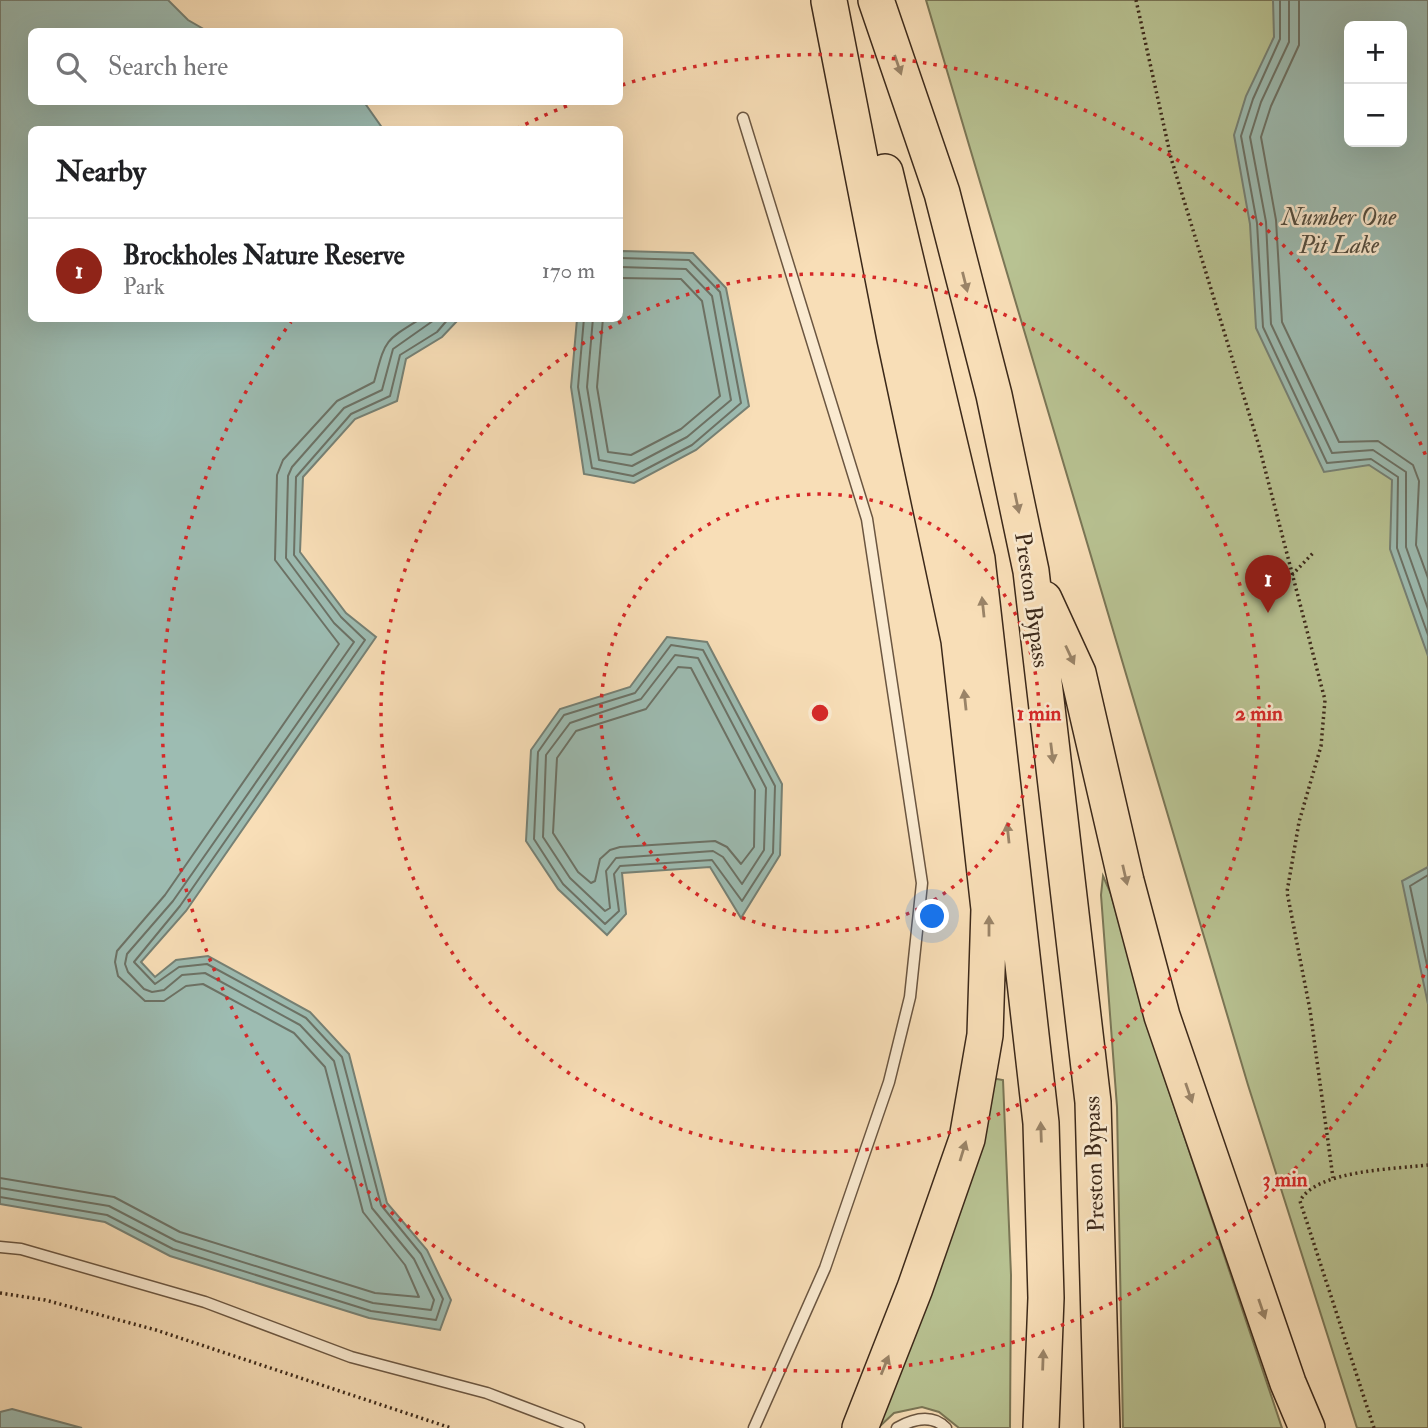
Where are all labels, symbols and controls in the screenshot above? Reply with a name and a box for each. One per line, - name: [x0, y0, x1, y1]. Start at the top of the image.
- map controls: [1344, 21, 1407, 147]
- button: +: [1344, 21, 1407, 84]
- search box: [28, 28, 623, 105]
- icon: search: [52, 48, 90, 86]
- text: Search here: [108, 51, 228, 83]
- one-way arrow: [893, 54, 904, 75]
- button: −: [1344, 84, 1407, 147]
- text: Nearby: [56, 153, 146, 190]
- water label: Number One Pit Lake: [1280, 202, 1397, 261]
- text: Brockholes Nature Reserve: [123, 240, 405, 272]
- text: 1: [75, 256, 83, 285]
- text: 170 m: [542, 256, 595, 285]
- one-way arrow: [960, 271, 971, 293]
- text: Park: [123, 272, 165, 301]
- one-way arrow: [1011, 492, 1022, 514]
- street label: Preston Bypass: [1007, 530, 1056, 670]
- pin: 1: [1245, 555, 1291, 613]
- one-way arrow: [977, 596, 988, 618]
- one-way arrow: [1064, 645, 1076, 665]
- one-way arrow: [960, 688, 971, 710]
- text: 1 min: [1017, 700, 1061, 727]
- text: 2 min: [1235, 700, 1283, 727]
- centre of rings: [808, 701, 832, 725]
- one-way arrow: [1047, 742, 1058, 764]
- one-way arrow: [1003, 822, 1014, 844]
- one-way arrow: [1120, 864, 1131, 886]
- your location: [915, 899, 949, 933]
- one-way arrow: [983, 914, 995, 936]
- one-way arrow: [1184, 1083, 1195, 1104]
- street label: Preston Bypass: [1077, 1095, 1112, 1233]
- one-way arrow: [1035, 1121, 1046, 1143]
- one-way arrow: [958, 1140, 968, 1161]
- text: 3 min: [1262, 1166, 1308, 1193]
- one-way arrow: [1257, 1298, 1268, 1319]
- one-way arrow: [1038, 1349, 1049, 1371]
- one-way arrow: [880, 1354, 891, 1375]

